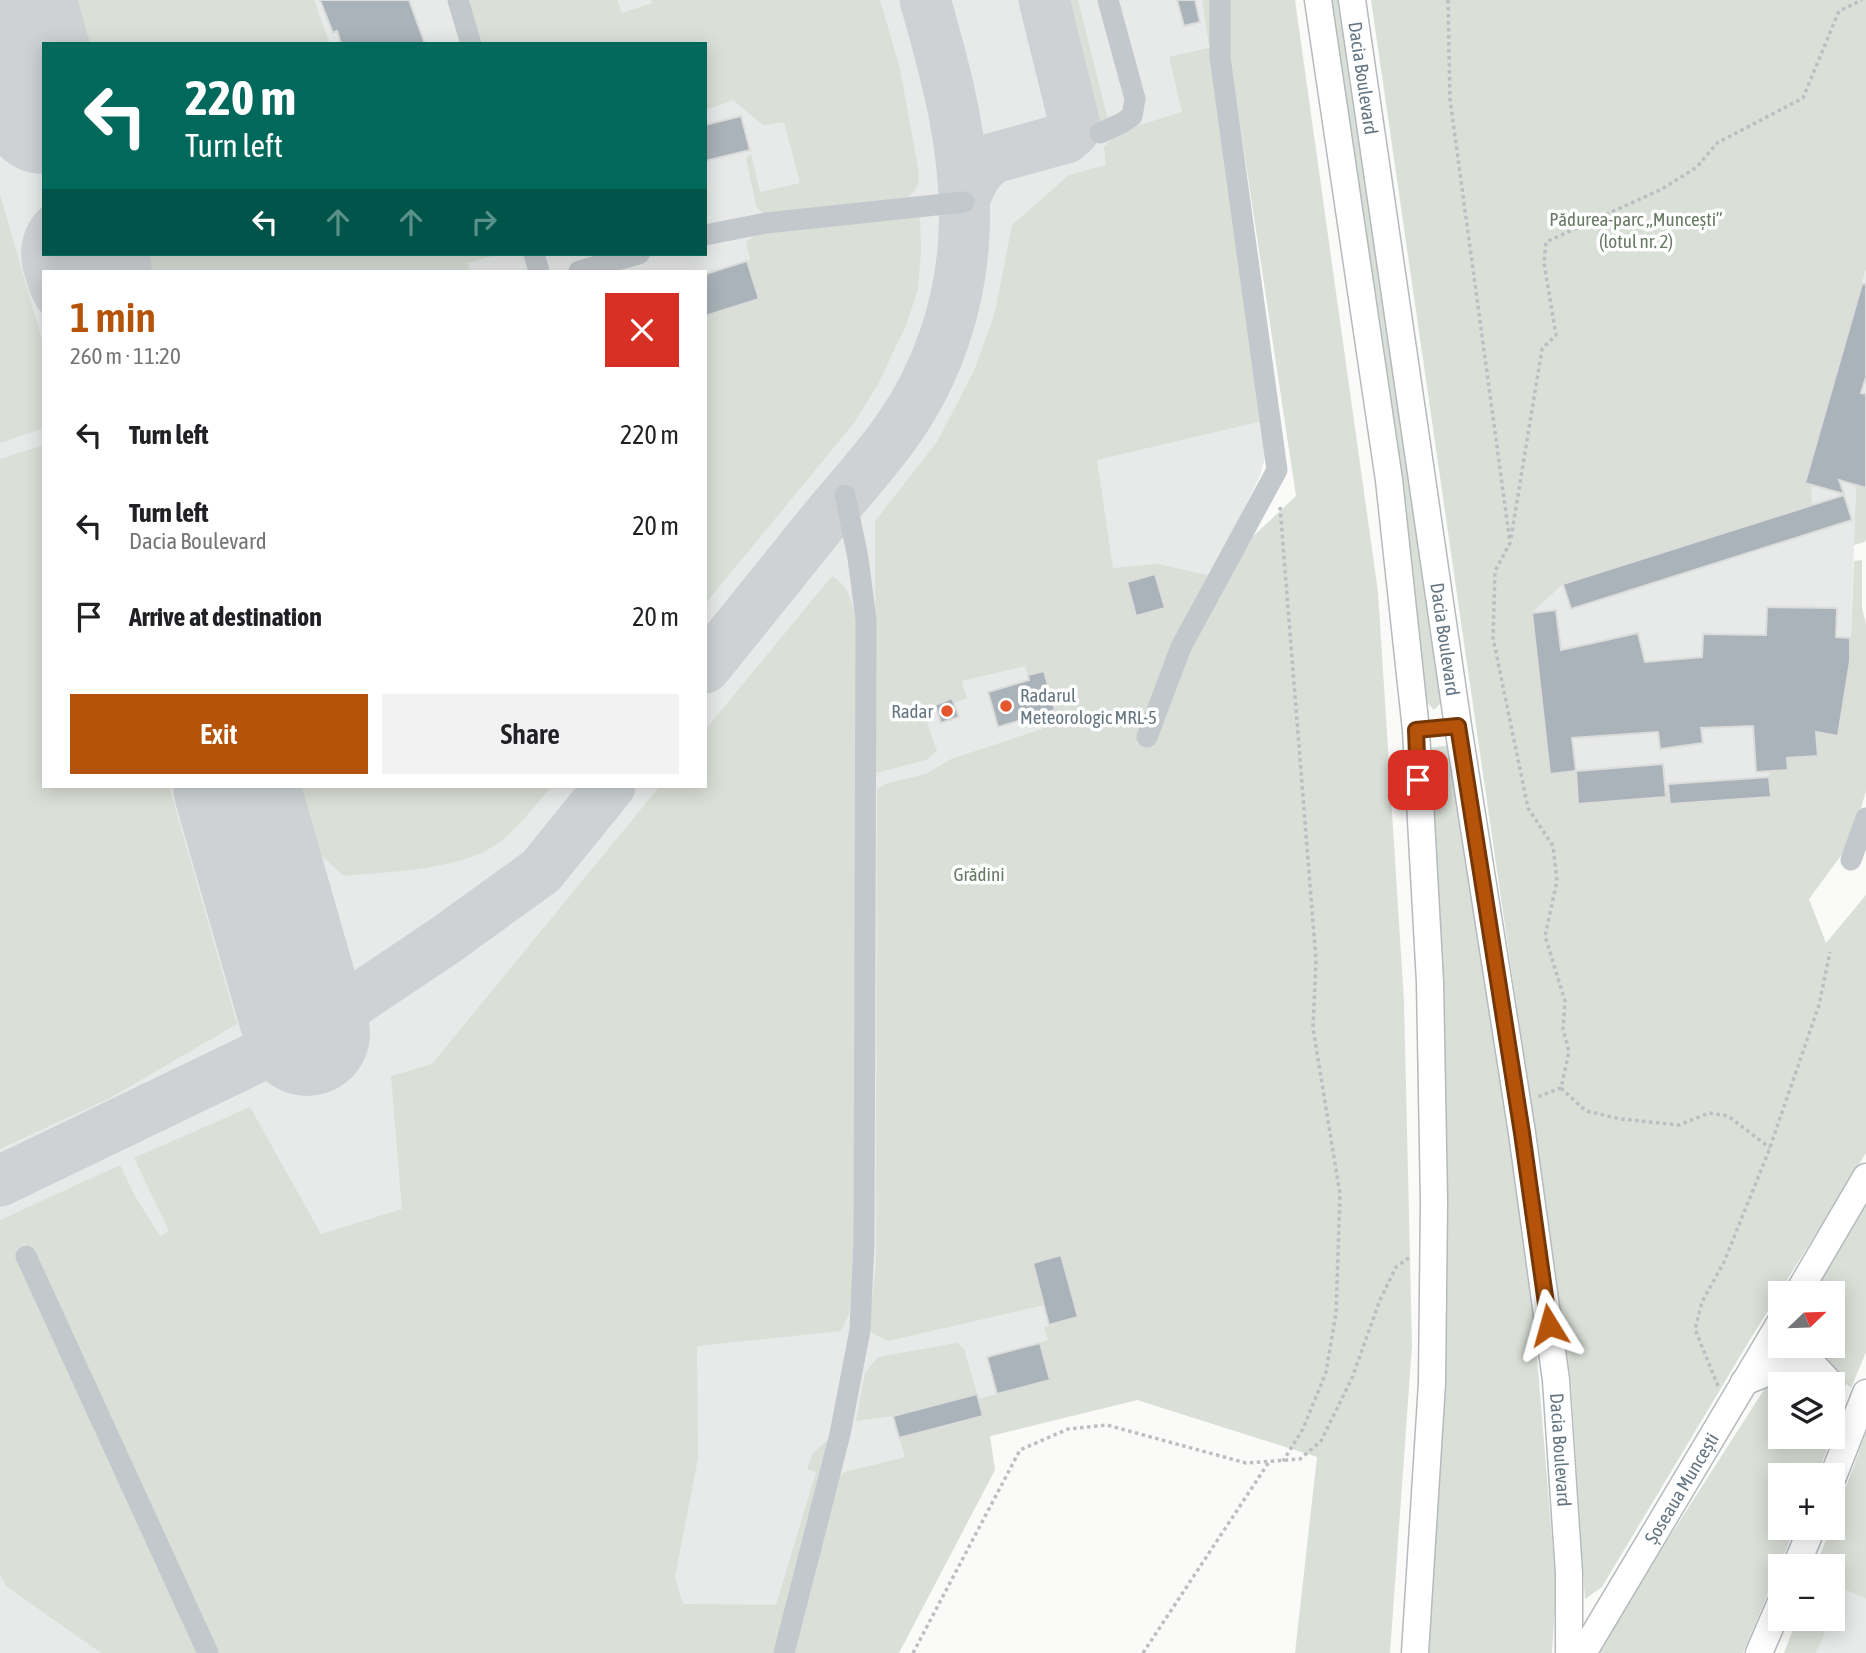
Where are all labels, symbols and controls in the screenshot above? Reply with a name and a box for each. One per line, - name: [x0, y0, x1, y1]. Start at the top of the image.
- street label: Dacia Boulevard: [1344, 20, 1383, 136]
- text: 220 m: [185, 69, 296, 125]
- icon: left: [70, 70, 161, 161]
- text: Turn left: [185, 127, 283, 164]
- icon: left: [246, 203, 284, 241]
- icon: ahead: [319, 203, 357, 241]
- icon: ahead: [392, 203, 430, 241]
- icon: right: [465, 203, 503, 241]
- park label: Pădurea-parc „Muncești” (lotul nr. 2): [1549, 208, 1723, 252]
- text: 1 min: [70, 293, 156, 341]
- button: close: [605, 293, 679, 367]
- text: 260 m · 11:20: [70, 343, 181, 369]
- icon: left: [70, 416, 108, 454]
- text: Turn left: [129, 420, 209, 450]
- text: 220 m: [620, 420, 679, 450]
- text: Turn left: [129, 498, 209, 528]
- icon: left: [70, 507, 108, 545]
- text: 20 m: [632, 511, 679, 541]
- text: Dacia Boulevard: [129, 528, 267, 554]
- street label: Dacia Boulevard: [1426, 581, 1464, 697]
- icon: arrive: [70, 598, 108, 636]
- text: Arrive at destination: [129, 602, 322, 632]
- text: 20 m: [632, 602, 679, 632]
- place label: Radarul Meteorologic MRL-5: [1020, 684, 1157, 728]
- button: Exit: [70, 694, 368, 774]
- button: Share: [382, 694, 679, 774]
- marker: Radarul Meteorologic MRL-5: [998, 698, 1014, 714]
- place label: Radar: [891, 700, 933, 722]
- marker: Radar: [939, 703, 955, 719]
- pin: [1388, 750, 1448, 810]
- icon: arrive: [1399, 761, 1437, 799]
- park label: Grădini: [953, 863, 1005, 885]
- north arrow: [1768, 1281, 1844, 1358]
- map controls: [1768, 1281, 1845, 1631]
- position arrow: [1512, 1288, 1586, 1362]
- button: layers: [1768, 1372, 1845, 1449]
- street label: Dacia Boulevard: [1546, 1392, 1576, 1507]
- street label: Șoseaua Muncești: [1640, 1429, 1723, 1548]
- button: +: [1768, 1463, 1845, 1540]
- button: −: [1768, 1554, 1845, 1631]

